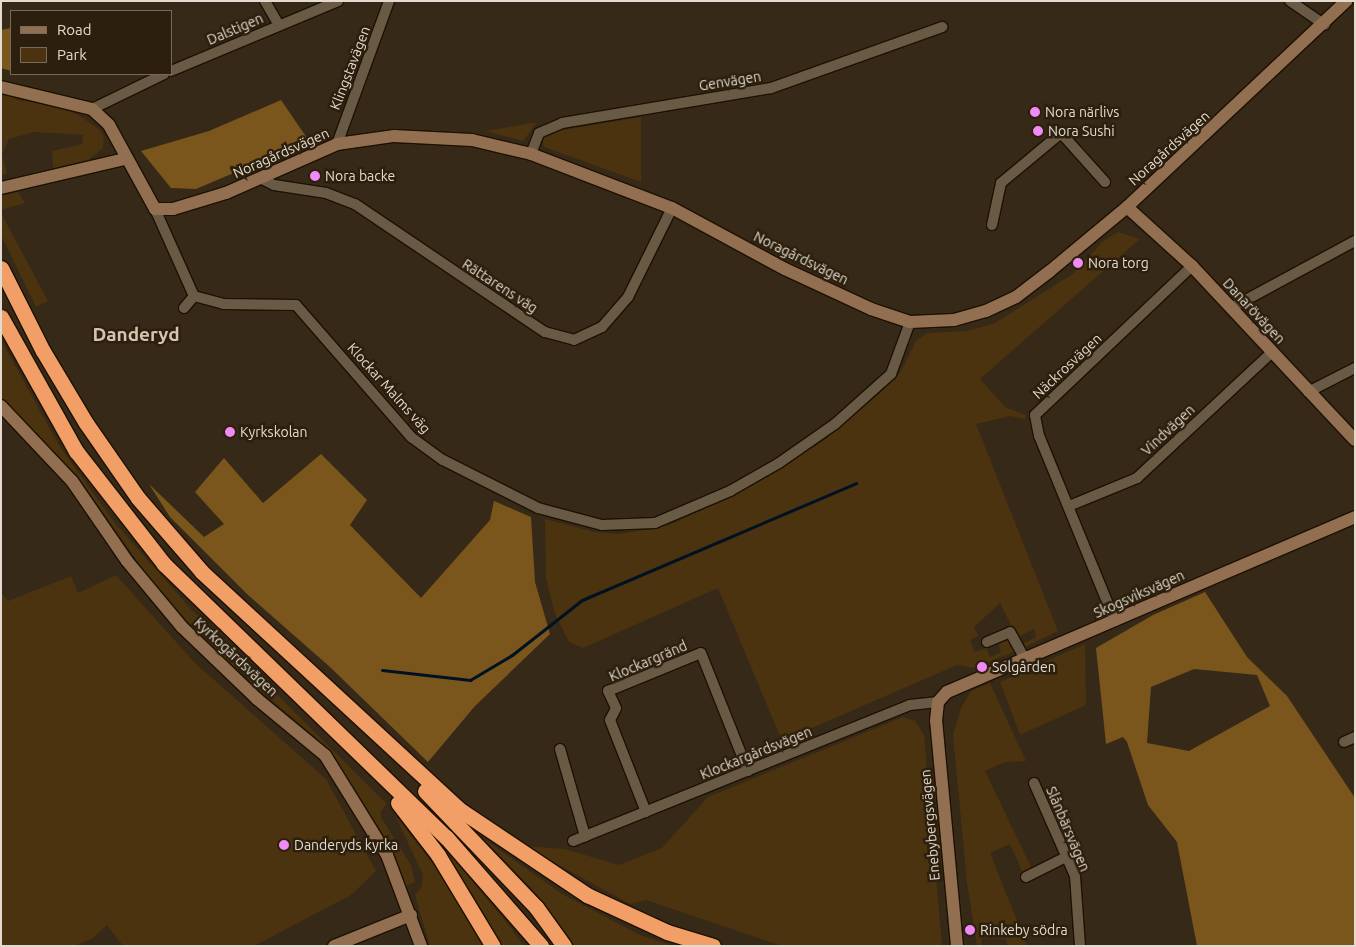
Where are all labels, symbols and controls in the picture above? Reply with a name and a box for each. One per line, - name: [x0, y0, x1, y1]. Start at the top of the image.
- legend: [10, 10, 172, 75]
- street label: Dalstigen: [204, 10, 266, 48]
- text: Road: [57, 21, 92, 38]
- street label: Klingstavägen: [326, 24, 374, 112]
- text: Park: [57, 46, 87, 63]
- street label: Genvägen: [698, 68, 762, 94]
- place label: Nora närlivs: [1045, 104, 1119, 120]
- marker: Nora närlivs: [1029, 106, 1041, 118]
- street label: Noragårdsvägen: [1125, 107, 1213, 189]
- place label: Nora Sushi: [1048, 123, 1115, 139]
- street label: Noragårdsvägen: [230, 124, 332, 182]
- marker: Nora Sushi: [1032, 125, 1044, 137]
- place label: Nora backe: [325, 168, 395, 184]
- marker: Nora backe: [309, 170, 321, 182]
- street label: Noragårdsvägen: [751, 228, 851, 288]
- street label: Rättarens väg: [459, 255, 541, 317]
- place label: Nora torg: [1088, 255, 1149, 271]
- marker: Nora torg: [1072, 257, 1084, 269]
- street label: Danarövägen: [1219, 275, 1289, 347]
- district label: Danderyd: [92, 324, 180, 346]
- street label: Näckrosvägen: [1029, 330, 1105, 402]
- street label: Klockar Malms väg: [344, 339, 434, 437]
- street label: Vindvägen: [1138, 401, 1198, 459]
- place label: Kyrkskolan: [240, 424, 308, 440]
- marker: Kyrkskolan: [224, 426, 236, 438]
- street label: Skogsviksvägen: [1091, 566, 1187, 622]
- street label: Kyrkogårdsvägen: [191, 614, 281, 700]
- street label: Klockargränd: [606, 637, 690, 685]
- place label: Solgården: [992, 659, 1056, 675]
- marker: Solgården: [976, 661, 988, 673]
- street label: Klockargårdsvägen: [698, 723, 814, 783]
- street label: Enebybergsvägen: [917, 769, 943, 881]
- street label: Slånbärsvägen: [1043, 784, 1093, 874]
- place label: Danderyds kyrka: [294, 837, 398, 853]
- marker: Danderyds kyrka: [278, 839, 290, 851]
- place label: Rinkeby södra: [980, 922, 1068, 938]
- marker: Rinkeby södra: [964, 924, 976, 936]

